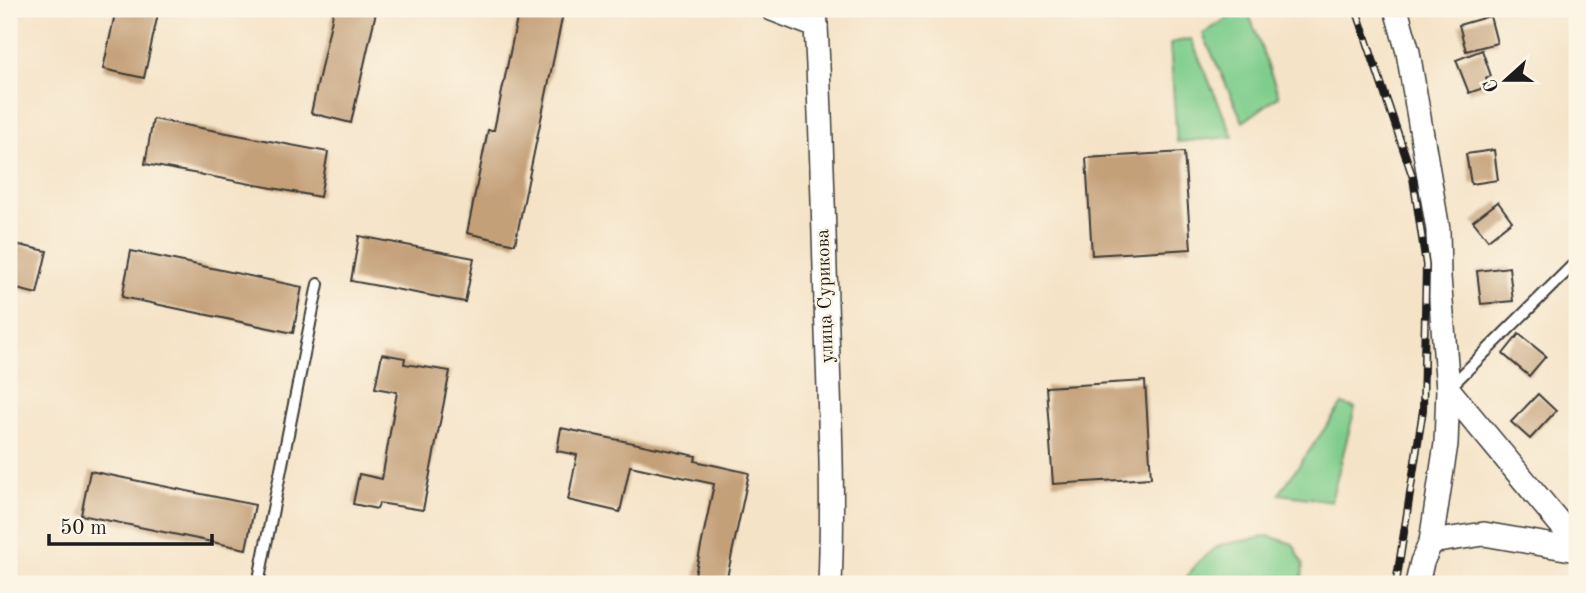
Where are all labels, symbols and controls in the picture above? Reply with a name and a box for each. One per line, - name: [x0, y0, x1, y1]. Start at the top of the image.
- north arrow: [1470, 46, 1540, 116]
- text: С: [1481, 76, 1504, 94]
- street label: улица Сурикова: [814, 228, 838, 363]
- scale bar: [49, 502, 212, 546]
- text: 50 m: [60, 518, 107, 539]

